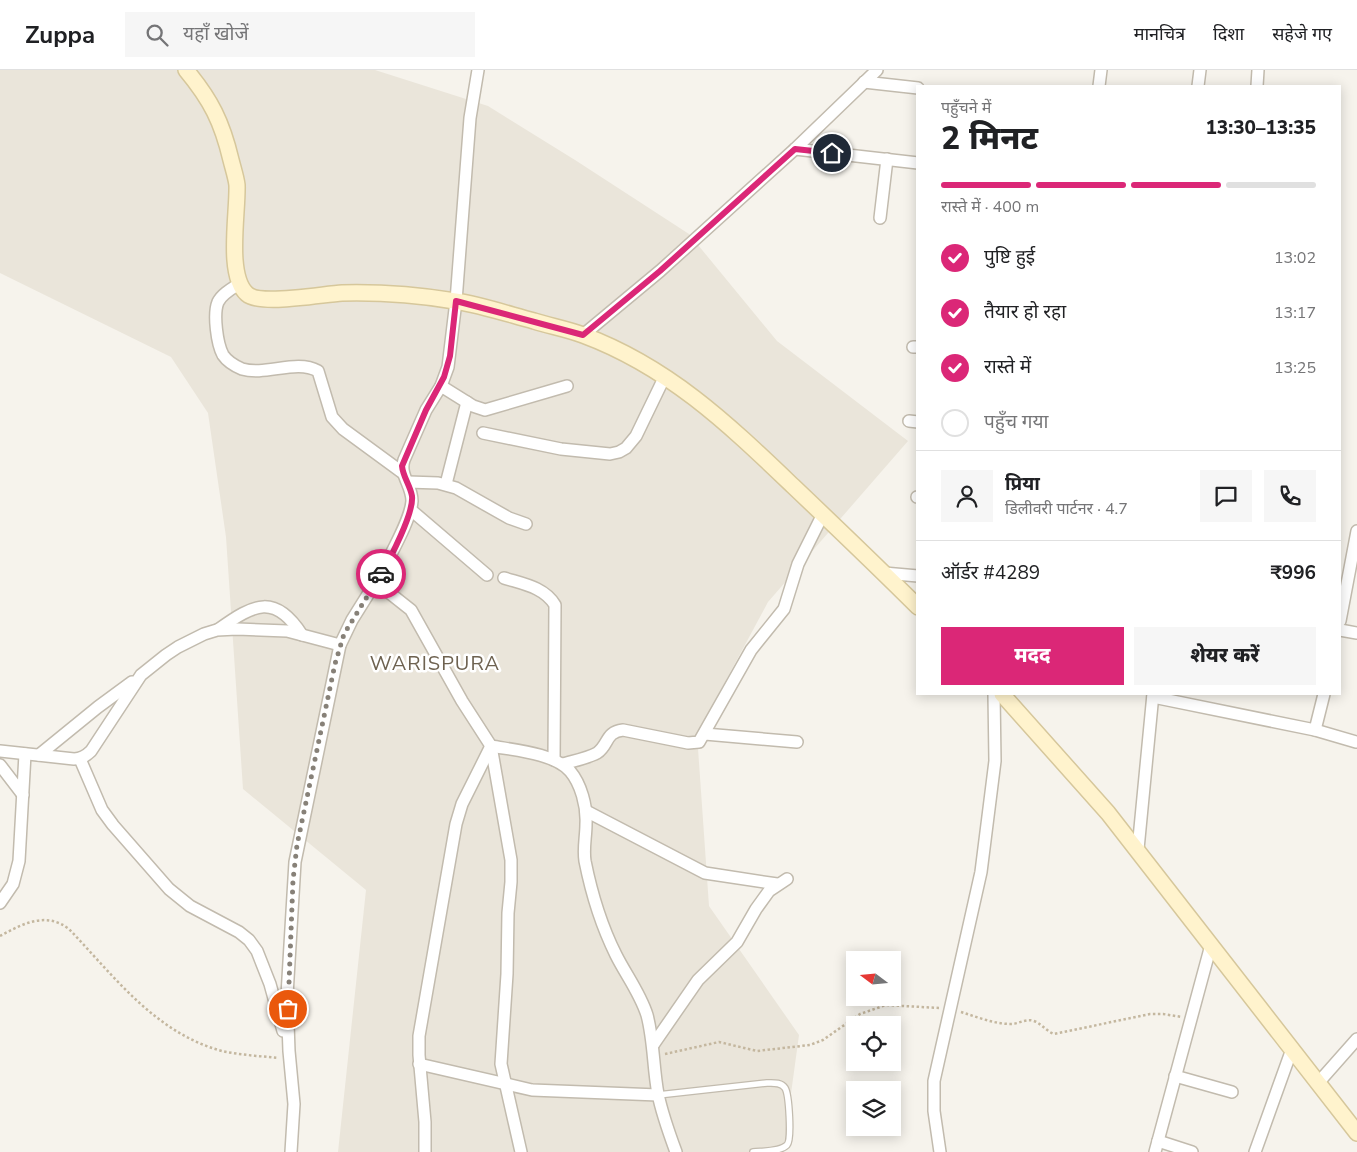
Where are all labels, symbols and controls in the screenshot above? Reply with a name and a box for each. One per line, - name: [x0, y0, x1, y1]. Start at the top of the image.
- search box: [125, 12, 475, 57]
- text: Zuppa: [25, 19, 95, 51]
- icon: search: [143, 21, 171, 49]
- text: यहाँ खोजें: [183, 21, 249, 47]
- text: मानचित्र: [1134, 22, 1185, 46]
- text: दिशा: [1213, 22, 1244, 46]
- text: सहेजे गए: [1272, 22, 1332, 46]
- text: पहुँचने में: [941, 97, 991, 119]
- text: 13:30–13:35: [1205, 115, 1316, 141]
- text: 2 मिनट: [941, 117, 1038, 160]
- pin: [811, 132, 853, 174]
- icon: home: [818, 139, 846, 167]
- text: रास्ते में · 400 m: [941, 196, 1039, 218]
- icon: check: [941, 244, 969, 272]
- text: पुष्टि हुई: [984, 244, 1035, 270]
- text: 13:02: [1274, 247, 1316, 269]
- icon: check: [941, 299, 969, 327]
- text: तैयार हो रहा: [984, 299, 1066, 325]
- text: 13:17: [1274, 302, 1316, 324]
- icon: check: [941, 354, 969, 382]
- text: रास्ते में: [984, 354, 1031, 380]
- text: 13:25: [1274, 357, 1316, 379]
- text: पहुँच गया: [984, 409, 1048, 435]
- button: person: [941, 470, 993, 522]
- button: chat: [1200, 470, 1252, 522]
- button: phone: [1264, 470, 1316, 522]
- text: प्रिया: [1005, 471, 1040, 497]
- text: डिलीवरी पार्टनर · 4.7: [1005, 498, 1128, 520]
- courier: [356, 549, 406, 599]
- icon: car: [367, 560, 395, 588]
- text: ऑर्डर #4289: [941, 560, 1040, 586]
- text: ₹996: [1270, 560, 1316, 586]
- button: मदद: [941, 627, 1124, 685]
- button: शेयर करें: [1134, 627, 1316, 685]
- district label: WARISPURA: [370, 650, 500, 677]
- north arrow: [846, 951, 901, 1006]
- map controls: [846, 951, 901, 1136]
- pin: [267, 988, 309, 1030]
- icon: bag: [274, 995, 302, 1023]
- button: locate: [846, 1016, 901, 1071]
- button: layers: [846, 1081, 901, 1136]

